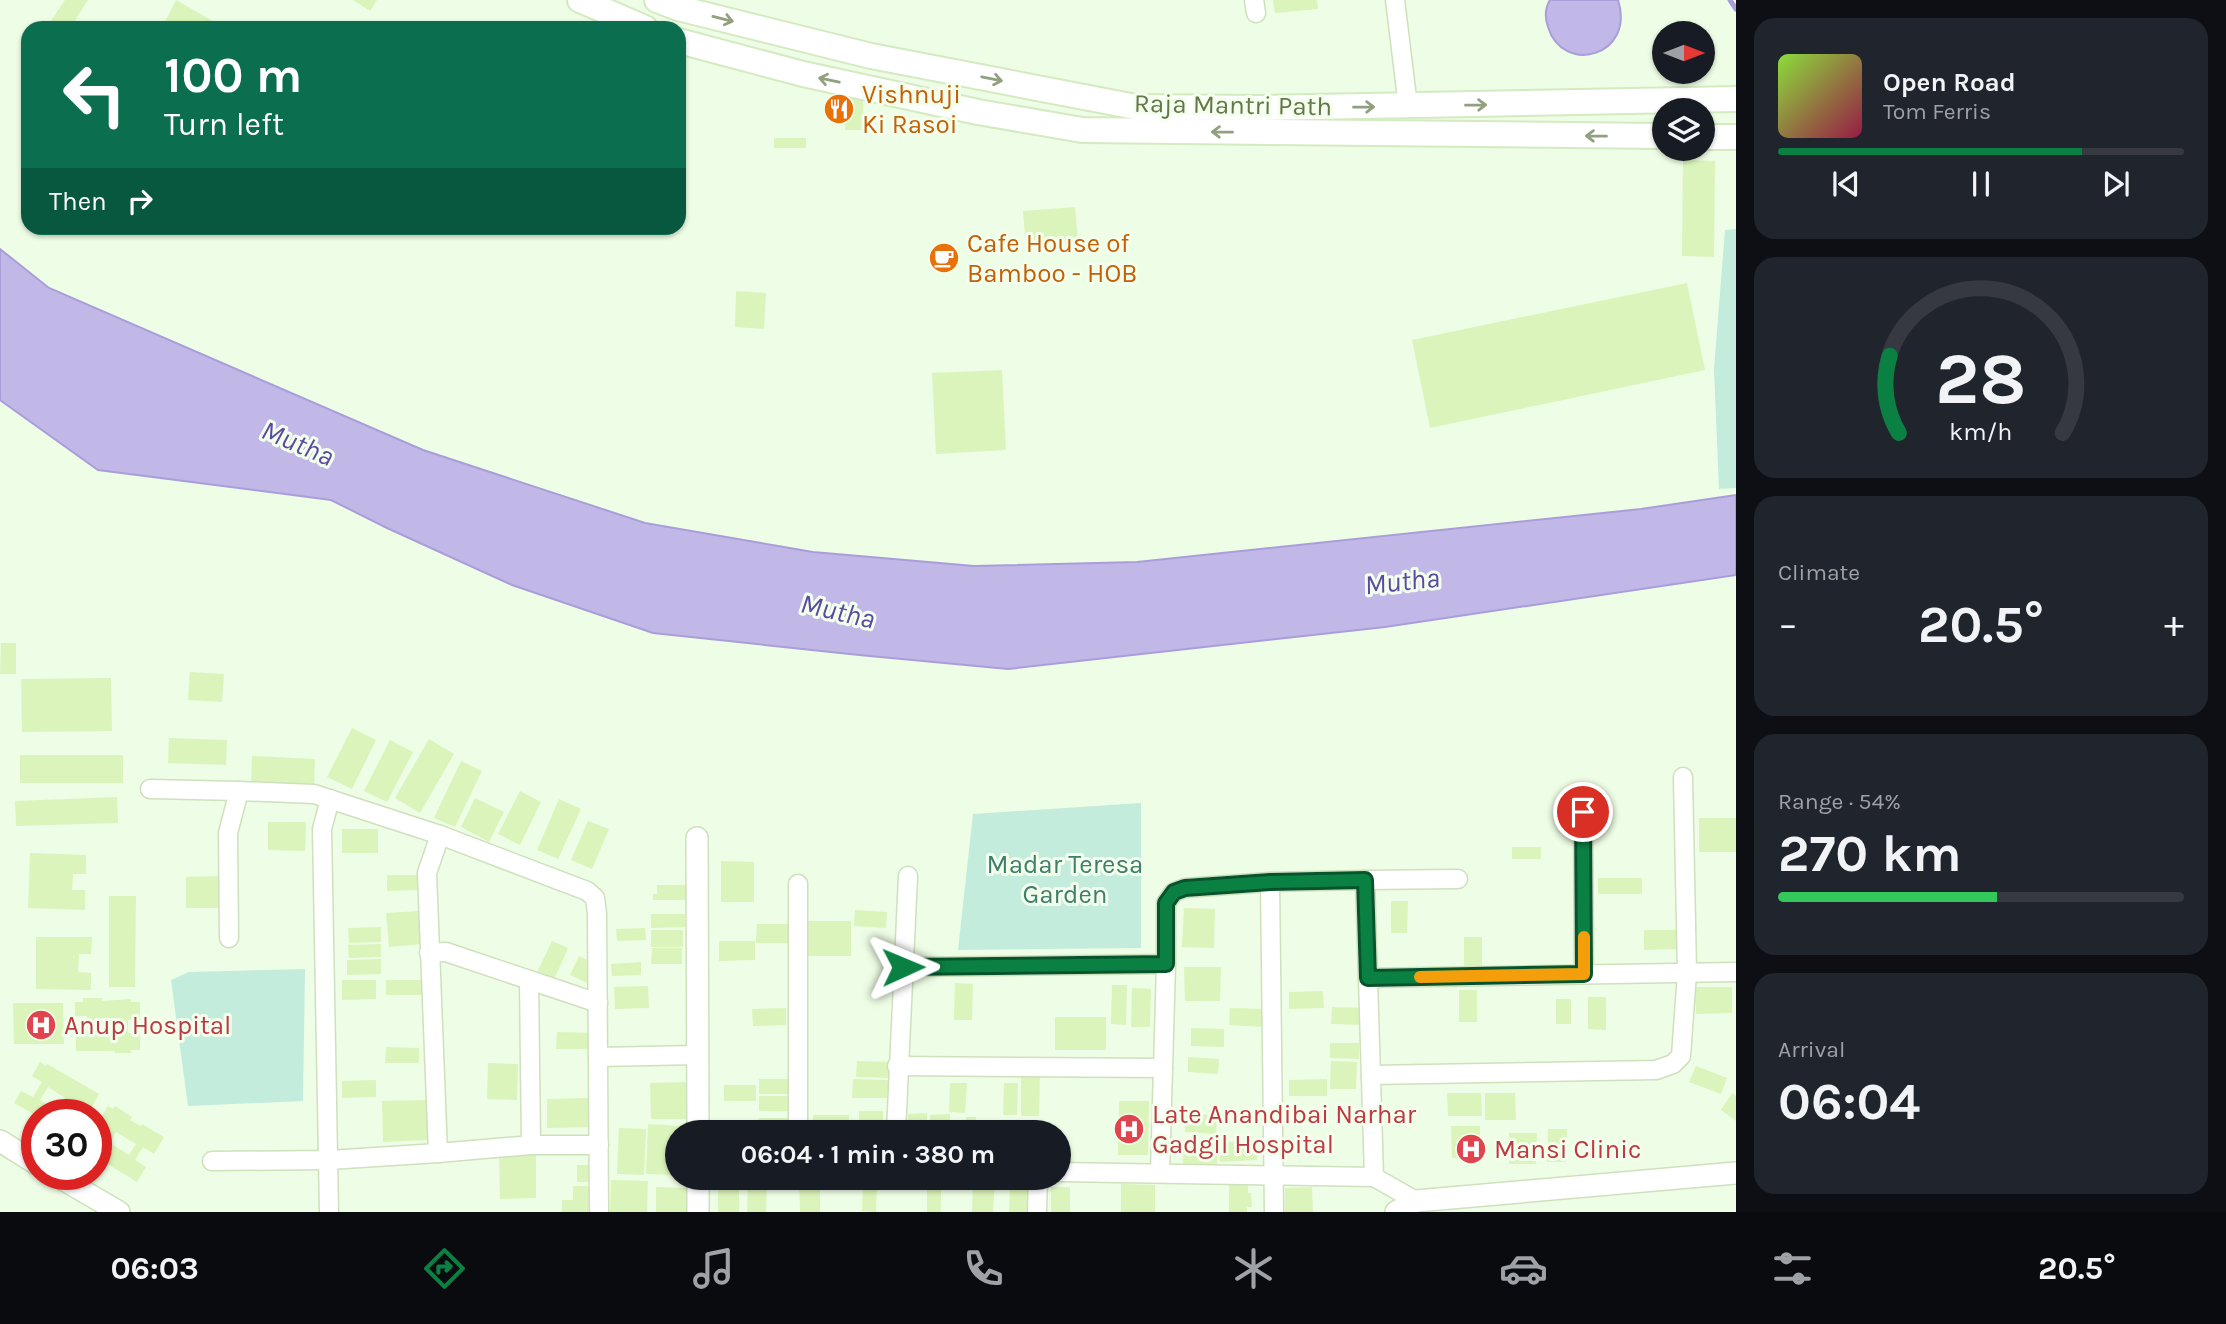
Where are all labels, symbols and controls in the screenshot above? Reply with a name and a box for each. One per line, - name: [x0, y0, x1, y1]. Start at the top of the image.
- one-way arrow: [711, 13, 734, 26]
- north arrow: [1652, 21, 1715, 84]
- map controls: [1652, 21, 1715, 161]
- text: 100 m: [164, 47, 302, 104]
- icon: left: [49, 49, 140, 140]
- text: Open Road: [1883, 67, 2016, 98]
- one-way arrow: [818, 73, 841, 86]
- one-way arrow: [980, 73, 1003, 87]
- place label: Vishnuji Ki Rasoi: [862, 79, 961, 140]
- street label: Raja Mantri Path: [1134, 88, 1332, 122]
- restaurant icon: Vishnuji Ki Rasoi: [822, 92, 856, 126]
- one-way arrow: [1465, 98, 1488, 111]
- button: layers: [1652, 98, 1715, 161]
- text: Tom Ferris: [1883, 98, 1991, 125]
- one-way arrow: [1353, 100, 1376, 113]
- text: Turn left: [164, 106, 284, 143]
- one-way arrow: [1210, 125, 1233, 139]
- one-way arrow: [1585, 129, 1608, 143]
- icon: previous: [1827, 165, 1865, 203]
- icon: pause: [1962, 165, 2000, 203]
- icon: next: [2097, 165, 2135, 203]
- icon: right: [121, 182, 159, 220]
- text: Then: [49, 186, 107, 217]
- place label: Cafe House of Bamboo - HOB: [967, 228, 1137, 289]
- cafe icon: Cafe House of Bamboo - HOB: [927, 241, 961, 275]
- text: 28: [1935, 337, 2027, 422]
- water label: Mutha: [257, 413, 339, 473]
- text: km/h: [1949, 417, 2013, 446]
- text: Climate: [1778, 559, 1860, 586]
- water label: Mutha: [1363, 561, 1441, 601]
- water label: Mutha: [798, 586, 878, 636]
- text: 20.5°: [1918, 594, 2044, 655]
- text: −: [1778, 602, 1798, 647]
- text: +: [2164, 602, 2184, 647]
- pin: [1553, 782, 1613, 842]
- text: Range · 54%: [1778, 788, 1901, 815]
- icon: arrive: [1564, 793, 1602, 831]
- text: 270 km: [1778, 823, 1961, 884]
- park label: Madar Teresa Garden: [987, 849, 1143, 910]
- position arrow: [866, 930, 940, 1004]
- hospital icon: Anup Hospital: [24, 1008, 58, 1042]
- place label: Anup Hospital: [64, 1010, 231, 1041]
- text: Arrival: [1778, 1036, 1845, 1063]
- text: 06:04: [1778, 1071, 1920, 1132]
- speed limit sign: 30: [21, 1099, 112, 1190]
- place label: Late Anandibai Narhar Gadgil Hospital: [1152, 1099, 1417, 1160]
- hospital icon: Late Anandibai Narhar Gadgil Hospital: [1112, 1112, 1146, 1146]
- hospital icon: Mansi Clinic: [1454, 1132, 1488, 1166]
- place label: Mansi Clinic: [1494, 1134, 1641, 1165]
- text: 06:04 · 1 min · 380 m: [741, 1139, 995, 1170]
- icon: directions: [420, 1244, 469, 1293]
- icon: music: [689, 1244, 738, 1293]
- icon: phone: [959, 1244, 1008, 1293]
- icon: climate: [1229, 1244, 1278, 1293]
- icon: car: [1499, 1244, 1548, 1293]
- icon: filters: [1768, 1244, 1817, 1293]
- text: 06:03: [110, 1250, 199, 1287]
- text: 20.5°: [2038, 1250, 2116, 1287]

